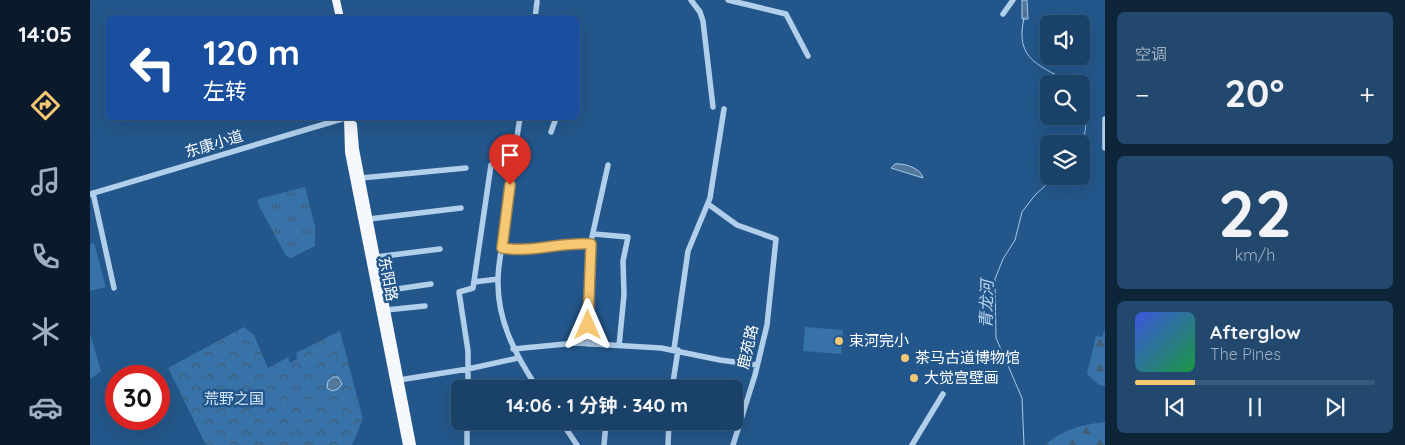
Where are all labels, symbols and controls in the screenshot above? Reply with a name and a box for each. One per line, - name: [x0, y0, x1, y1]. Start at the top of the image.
- map controls: [1040, 15, 1090, 185]
- button: sound: [1040, 15, 1090, 65]
- text: 14:05: [18, 20, 72, 48]
- text: 120 m: [203, 30, 300, 74]
- icon: left: [120, 35, 185, 100]
- text: 空调: [1135, 44, 1167, 64]
- text: 20°: [1224, 69, 1284, 117]
- button: search: [1040, 75, 1090, 125]
- text: 左转: [203, 77, 247, 105]
- text: −: [1135, 77, 1150, 112]
- text: +: [1359, 77, 1375, 112]
- icon: directions: [28, 88, 63, 123]
- street label: 东康小道: [182, 126, 245, 161]
- pin: [489, 134, 531, 185]
- button: layers: [1040, 135, 1090, 185]
- icon: arrive: [496, 141, 524, 169]
- icon: music: [28, 164, 63, 199]
- text: 22: [1218, 172, 1292, 253]
- icon: phone: [28, 239, 63, 274]
- text: km/h: [1235, 245, 1275, 265]
- street label: 东阳路: [375, 255, 402, 303]
- water label: 青龙河: [975, 277, 997, 328]
- position arrow: [561, 298, 613, 350]
- icon: climate: [28, 314, 63, 349]
- text: Afterglow: [1210, 320, 1301, 344]
- street label: 鹿苑路: [733, 323, 762, 371]
- place label: 束河完小: [849, 331, 909, 350]
- marker: 束河完小: [833, 335, 845, 347]
- text: The Pines: [1210, 344, 1281, 364]
- place label: 茶马古道博物馆: [915, 348, 1020, 367]
- marker: 茶马古道博物馆: [899, 352, 911, 364]
- speed limit sign: 30: [105, 365, 170, 430]
- place label: 大觉宫壁画: [924, 368, 999, 387]
- marker: 大觉宫壁画: [908, 372, 920, 384]
- park label: 荒野之国: [204, 389, 264, 408]
- icon: car: [28, 390, 63, 425]
- text: 14:06 · 1 分钟 · 340 m: [506, 393, 688, 417]
- icon: previous: [1161, 393, 1189, 421]
- icon: pause: [1241, 393, 1269, 421]
- icon: next: [1321, 393, 1349, 421]

